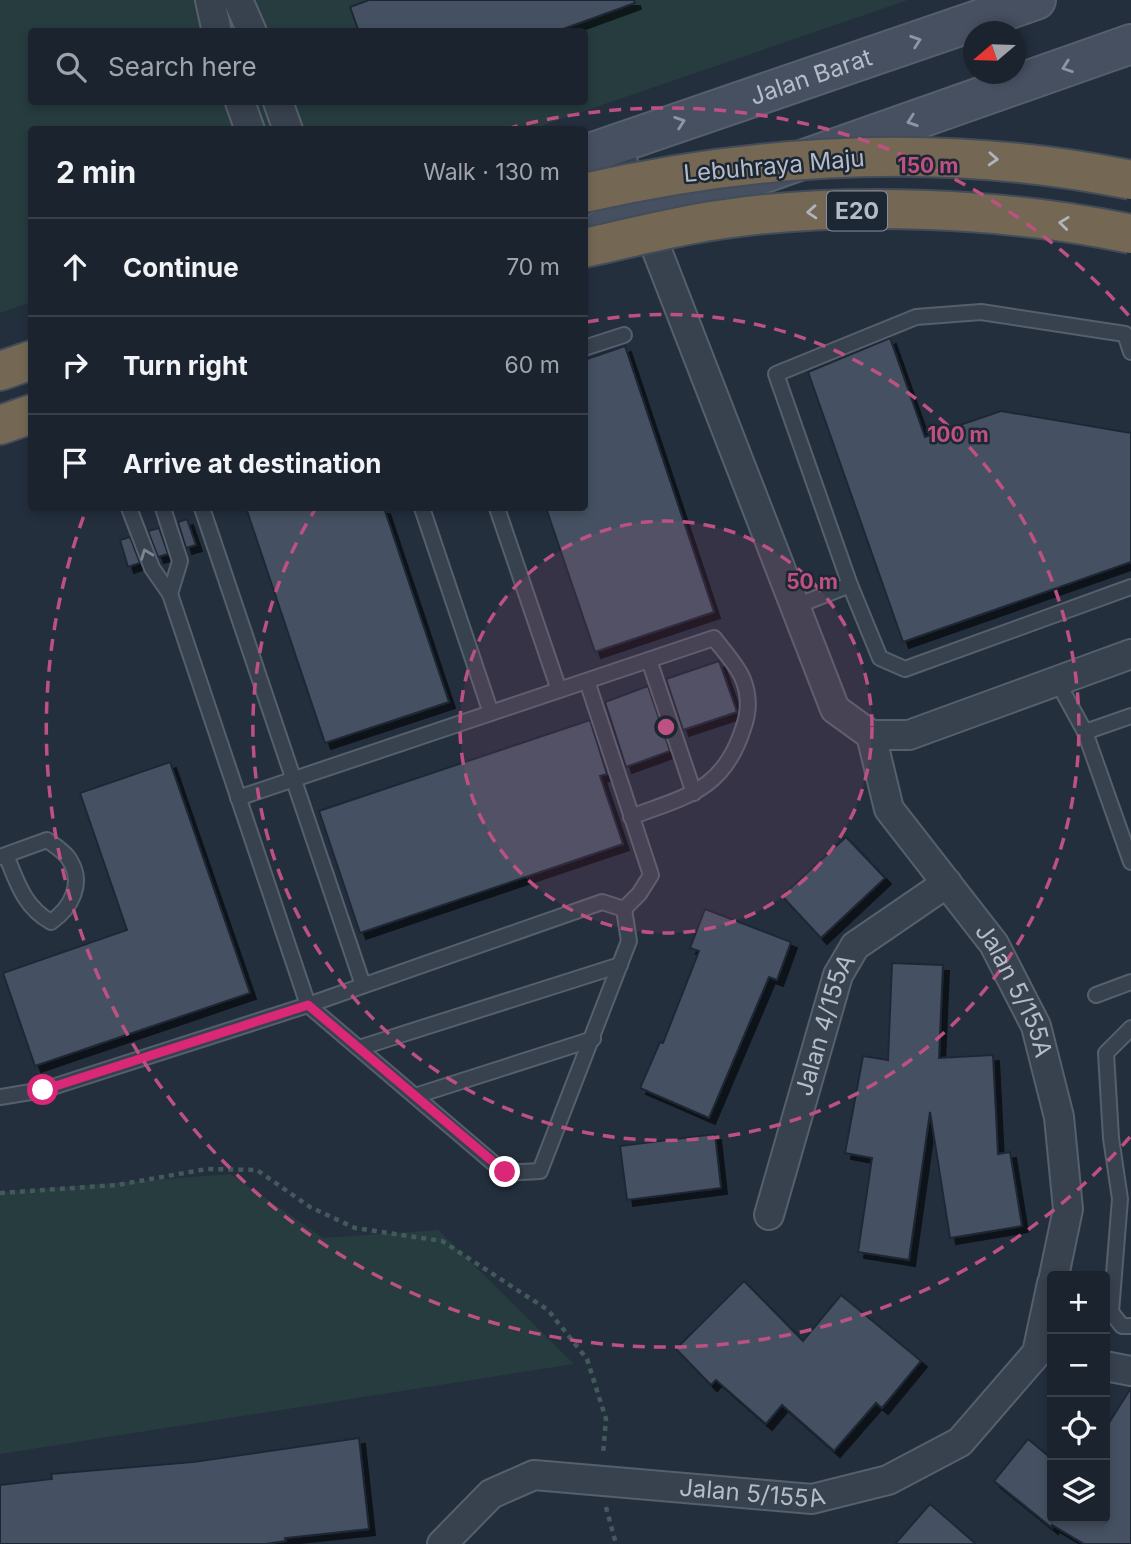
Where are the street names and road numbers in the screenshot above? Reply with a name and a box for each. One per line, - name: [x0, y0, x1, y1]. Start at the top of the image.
- street label: Jalan Barat: [746, 42, 876, 111]
- street label: Lebuhraya Maju: [682, 143, 866, 188]
- road number: E20: [827, 192, 887, 230]
- street label: Jalan 5/155A: [969, 917, 1058, 1060]
- street label: Jalan 4/155A: [789, 949, 861, 1099]
- street label: Jalan 5/155A: [678, 1473, 828, 1513]

